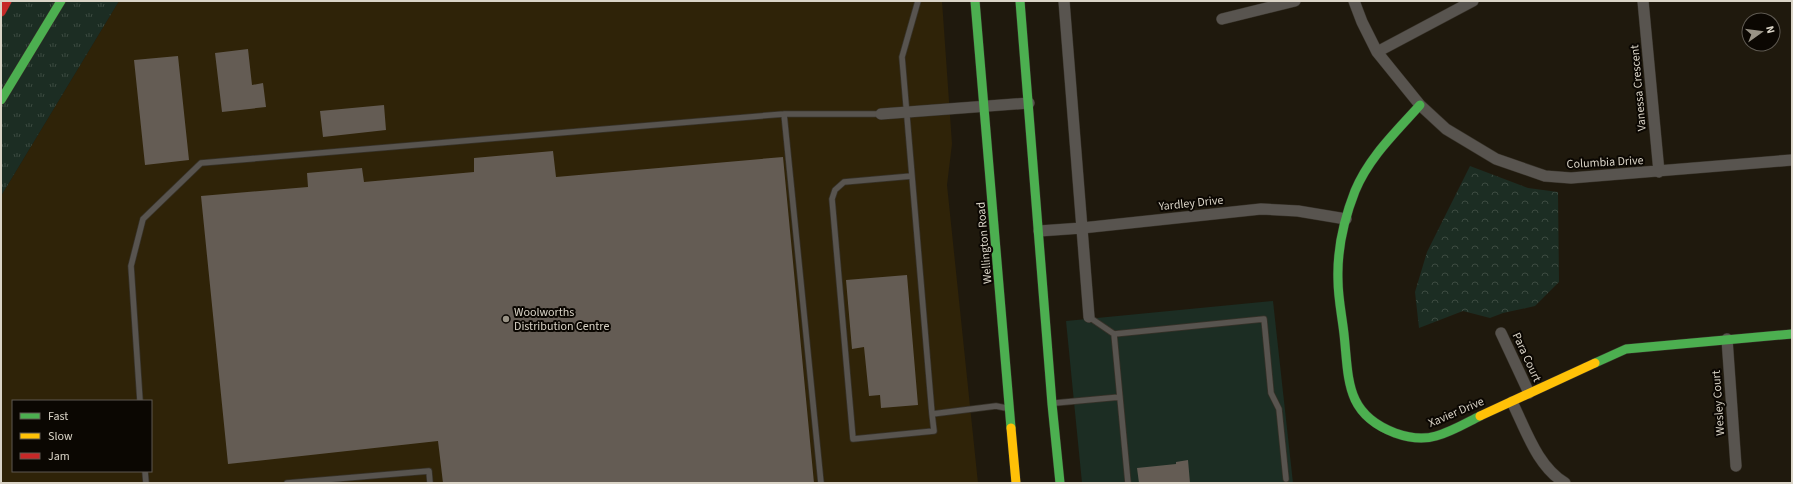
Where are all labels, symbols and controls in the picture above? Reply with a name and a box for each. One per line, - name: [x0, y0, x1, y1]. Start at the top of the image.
- north arrow: [1741, 12, 1781, 52]
- text: N: [1762, 24, 1778, 35]
- street label: Vanessa Crescent: [1626, 44, 1651, 132]
- street label: Columbia Drive: [1566, 152, 1644, 173]
- street label: Yardley Drive: [1157, 192, 1224, 215]
- street label: Wellington Road: [972, 201, 997, 285]
- place label: Woolworths Distribution Centre: [514, 304, 609, 335]
- marker: Woolworths Distribution Centre: [501, 314, 511, 324]
- street label: Para Court: [1508, 330, 1545, 385]
- street label: Wesley Court: [1708, 370, 1729, 436]
- street label: Xavier Drive: [1426, 393, 1487, 432]
- legend: [12, 400, 152, 472]
- text: Fast: [48, 408, 68, 425]
- text: Slow: [48, 428, 73, 445]
- text: Jam: [48, 448, 70, 465]

